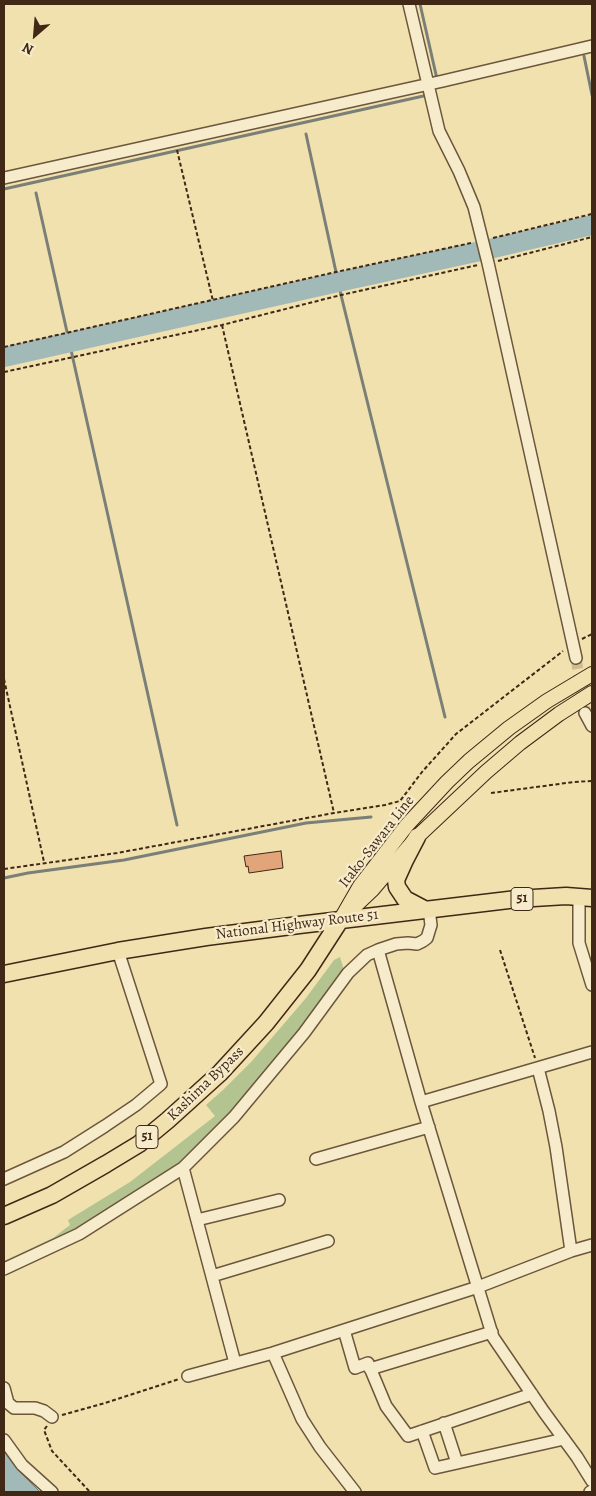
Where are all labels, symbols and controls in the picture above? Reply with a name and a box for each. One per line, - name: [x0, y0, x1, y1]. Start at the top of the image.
- north arrow: [10, 10, 60, 60]
- text: N: [19, 38, 37, 60]
- street label: Itako-Sawara Line: [336, 792, 418, 892]
- road number: 51: [511, 888, 533, 911]
- street label: National Highway Route 51: [215, 906, 379, 944]
- street label: Kashima Bypass: [164, 1043, 248, 1125]
- road number: 51: [136, 1126, 158, 1148]

